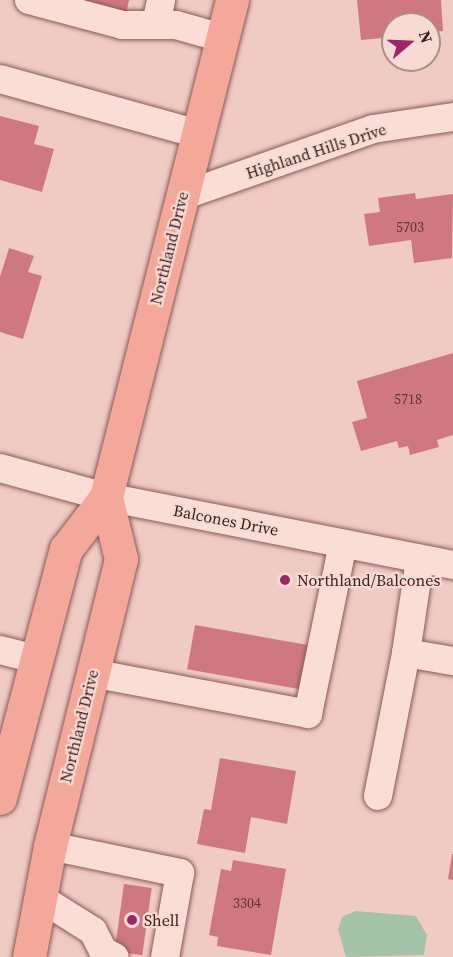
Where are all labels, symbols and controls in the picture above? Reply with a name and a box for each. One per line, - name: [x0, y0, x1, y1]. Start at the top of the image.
- north arrow: [381, 12, 441, 72]
- text: N: [414, 28, 438, 46]
- street label: Highland Hills Drive: [243, 119, 389, 183]
- street label: Northland Drive: [146, 189, 192, 307]
- house number: 5703: [396, 219, 424, 235]
- house number: 5718: [394, 391, 422, 407]
- street label: Balcones Drive: [172, 500, 280, 540]
- place label: Northland/Balcones: [297, 570, 440, 590]
- marker: Northland/Balcones: [278, 573, 292, 587]
- street label: Northland Drive: [56, 667, 102, 785]
- house number: 3304: [233, 895, 261, 911]
- place label: Shell: [144, 910, 179, 930]
- marker: Shell: [125, 913, 139, 927]

